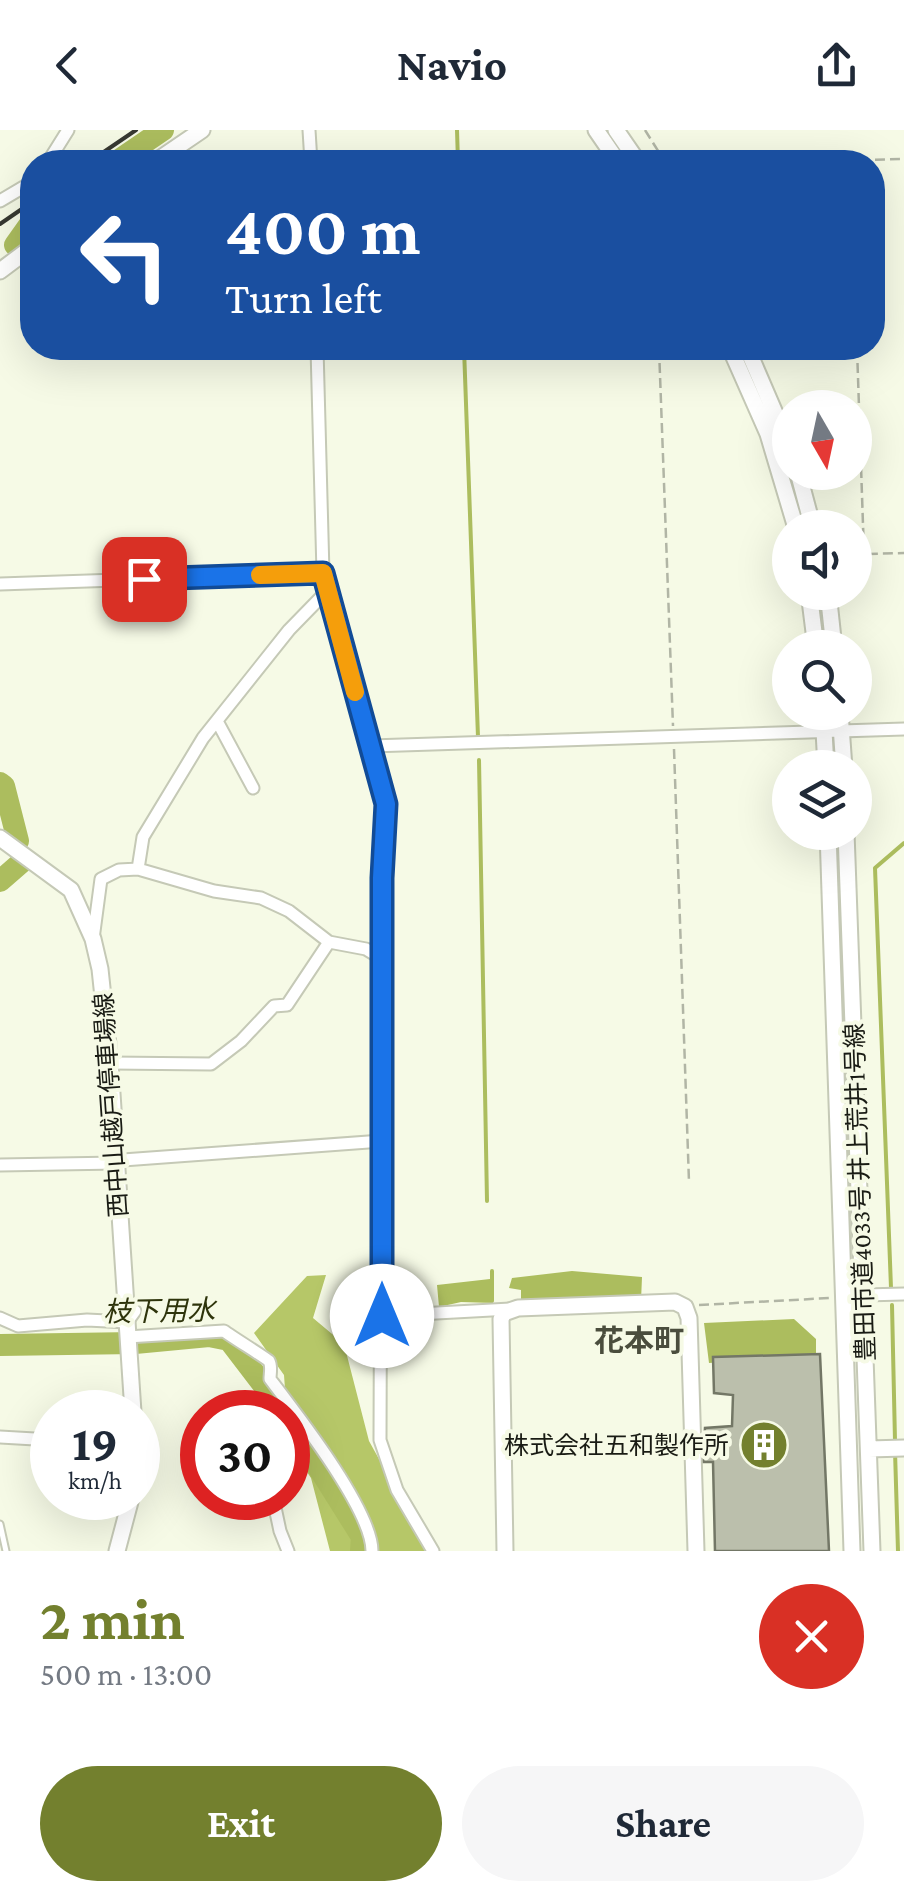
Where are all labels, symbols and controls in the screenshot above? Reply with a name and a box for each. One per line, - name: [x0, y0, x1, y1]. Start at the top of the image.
- icon: back: [40, 38, 95, 93]
- icon: share: [809, 38, 864, 93]
- text: Navio: [397, 40, 507, 90]
- icon: left: [60, 190, 190, 320]
- text: 400 m: [225, 191, 421, 269]
- text: Turn left: [225, 273, 382, 323]
- north arrow: [772, 390, 872, 490]
- map controls: [772, 390, 872, 850]
- button: sound: [772, 510, 872, 610]
- pin: [102, 537, 187, 622]
- icon: arrive: [117, 552, 172, 607]
- button: search: [772, 630, 872, 730]
- button: layers: [772, 750, 872, 850]
- street label: 西中山越戸停車場線: [90, 992, 132, 1218]
- street label: 豊田市道4033号 井上荒井1号線: [841, 1022, 879, 1362]
- position arrow: [330, 1264, 434, 1368]
- water label: 枝下用水: [103, 1294, 218, 1327]
- district label: 花本町: [594, 1324, 684, 1357]
- speed limit sign: 30: [180, 1390, 310, 1520]
- text: 19: [72, 1415, 118, 1471]
- building icon: 株式会社五和製作所: [738, 1419, 790, 1471]
- place label: 株式会社五和製作所: [504, 1432, 729, 1459]
- text: km/h: [68, 1467, 122, 1494]
- button: close: [759, 1584, 864, 1689]
- text: 2 min: [40, 1585, 185, 1652]
- text: 500 m · 13:00: [40, 1656, 212, 1692]
- button: Exit: [40, 1766, 442, 1881]
- button: Share: [462, 1766, 864, 1881]

